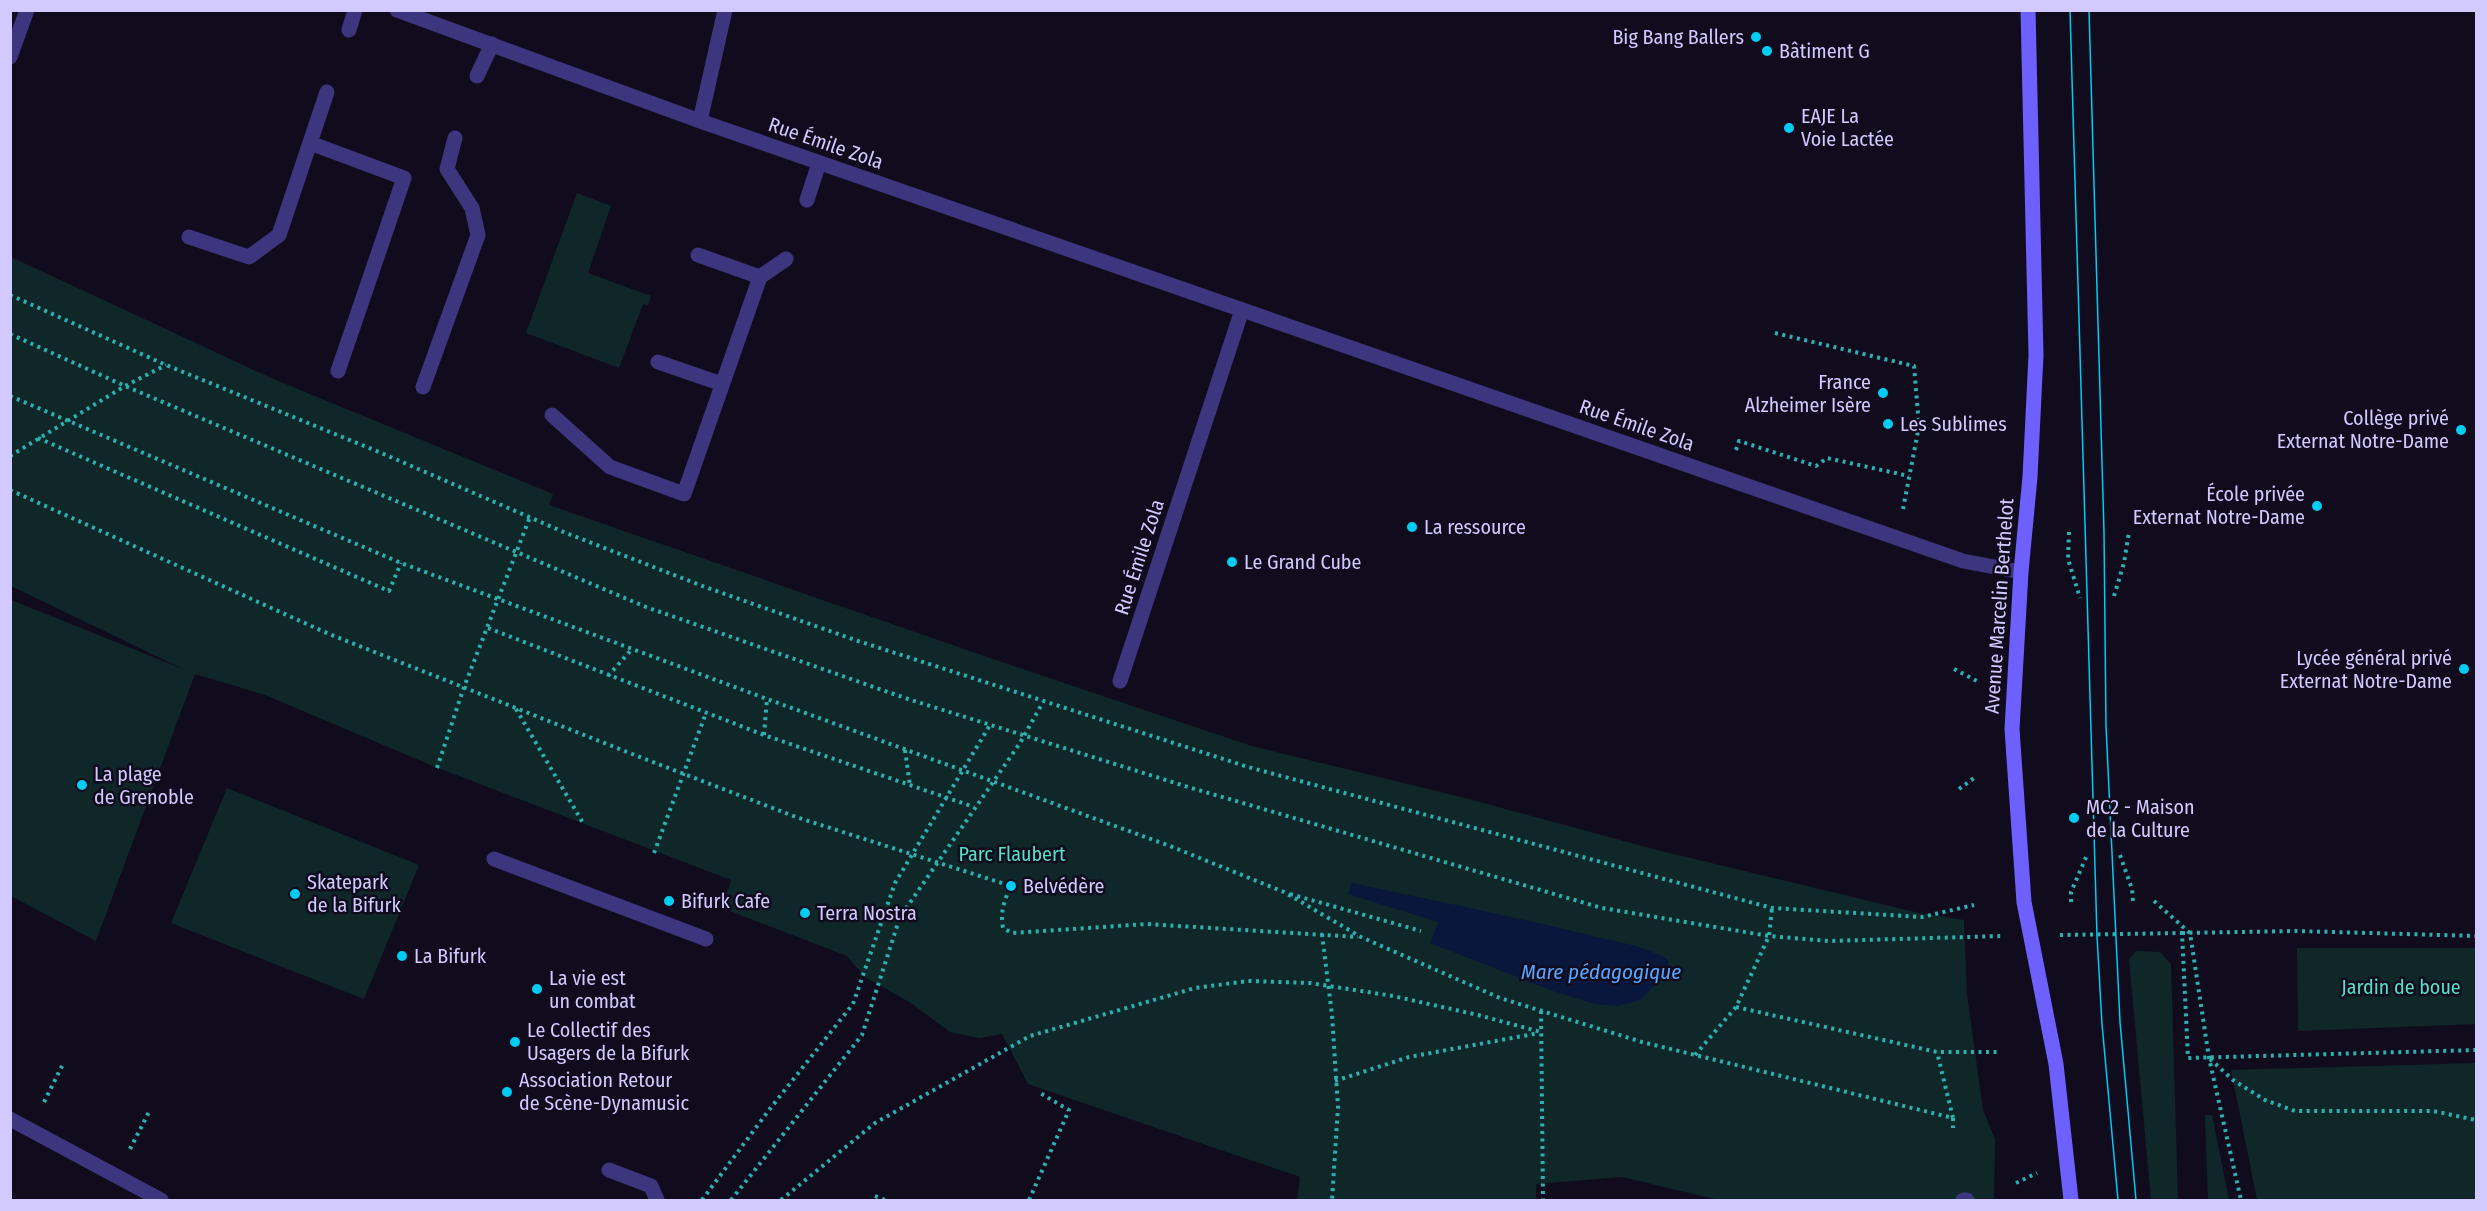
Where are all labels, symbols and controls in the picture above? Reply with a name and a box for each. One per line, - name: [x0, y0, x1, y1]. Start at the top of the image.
- place label: Big Bang Ballers: [1612, 25, 1744, 49]
- marker: Big Bang Ballers: [1749, 30, 1763, 44]
- place label: Bâtiment G: [1779, 39, 1870, 63]
- marker: Bâtiment G: [1760, 44, 1774, 58]
- place label: EAJE La Voie Lactée: [1801, 104, 1894, 151]
- street label: Rue Émile Zola: [765, 112, 887, 174]
- marker: EAJE La Voie Lactée: [1782, 121, 1796, 135]
- place label: France Alzheimer Isère: [1745, 370, 1871, 417]
- marker: France Alzheimer Isère: [1876, 386, 1890, 400]
- street label: Rue Émile Zola: [1576, 394, 1698, 456]
- place label: Collège privé Externat Notre-Dame: [2277, 406, 2449, 453]
- place label: Les Sublimes: [1900, 412, 2007, 436]
- marker: Les Sublimes: [1881, 417, 1895, 431]
- marker: Collège privé Externat Notre-Dame: [2454, 423, 2468, 437]
- place label: École privée Externat Notre-Dame: [2133, 482, 2305, 529]
- street label: Rue Émile Zola: [1109, 496, 1169, 618]
- street label: Avenue Marcelin Berthelot: [1979, 497, 2019, 715]
- marker: École privée Externat Notre-Dame: [2310, 499, 2324, 513]
- place label: La ressource: [1424, 515, 1526, 539]
- marker: La ressource: [1405, 520, 1419, 534]
- place label: Le Grand Cube: [1244, 550, 1361, 574]
- marker: Le Grand Cube: [1225, 555, 1239, 569]
- place label: Lycée général privé Externat Notre-Dame: [2280, 646, 2452, 693]
- marker: Lycée général privé Externat Notre-Dame: [2457, 662, 2471, 676]
- place label: La plage de Grenoble: [94, 762, 194, 809]
- marker: La plage de Grenoble: [75, 778, 89, 792]
- place label: MC2 - Maison de la Culture: [2086, 795, 2194, 842]
- marker: MC2 - Maison de la Culture: [2067, 811, 2081, 825]
- park label: Parc Flaubert: [959, 842, 1066, 866]
- place label: Skatepark de la Bifurk: [307, 870, 402, 917]
- place label: Belvédère: [1023, 874, 1105, 898]
- marker: Belvédère: [1004, 879, 1018, 893]
- marker: Skatepark de la Bifurk: [288, 887, 302, 901]
- place label: Bifurk Cafe: [681, 889, 770, 913]
- marker: Bifurk Cafe: [662, 894, 676, 908]
- place label: Terra Nostra: [817, 901, 917, 925]
- marker: Terra Nostra: [798, 906, 812, 920]
- place label: La Bifurk: [414, 944, 487, 968]
- marker: La Bifurk: [395, 949, 409, 963]
- water label: Mare pédagogique: [1521, 959, 1681, 985]
- place label: La vie est un combat: [549, 966, 636, 1013]
- park label: Jardin de boue: [2341, 975, 2461, 999]
- marker: La vie est un combat: [530, 982, 544, 996]
- place label: Le Collectif des Usagers de la Bifurk: [527, 1018, 690, 1065]
- marker: Le Collectif des Usagers de la Bifurk: [508, 1035, 522, 1049]
- place label: Association Retour de Scène-Dynamusic: [519, 1068, 689, 1115]
- marker: Association Retour de Scène-Dynamusic: [500, 1085, 514, 1099]

